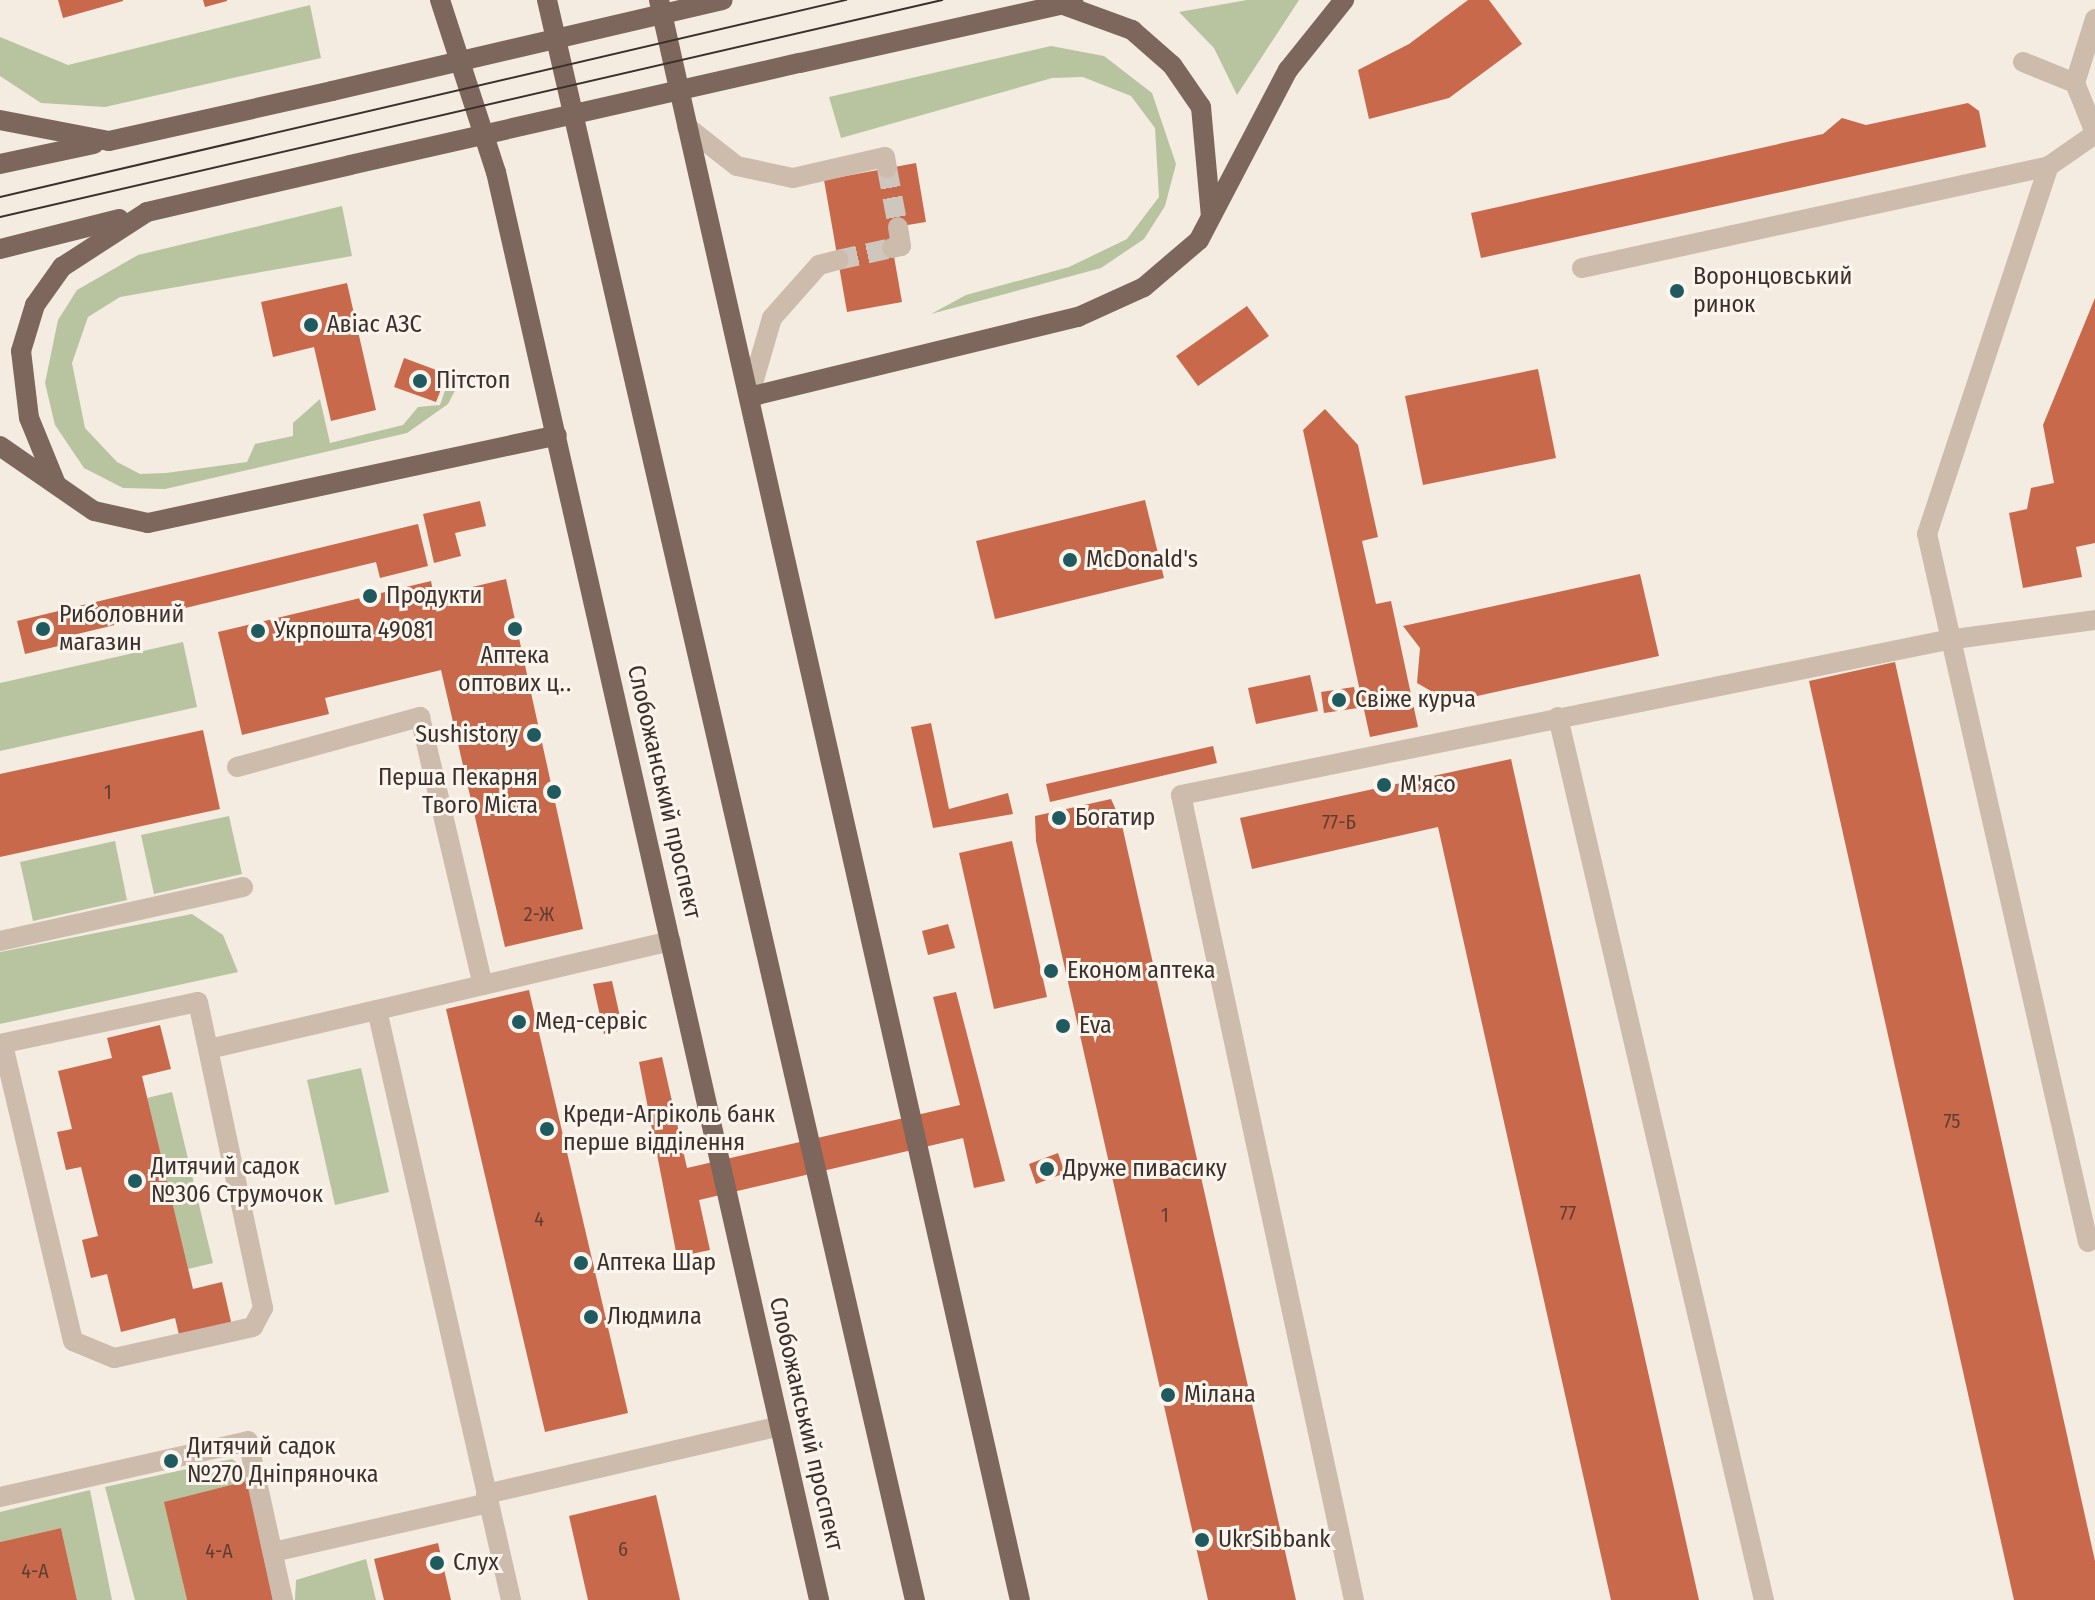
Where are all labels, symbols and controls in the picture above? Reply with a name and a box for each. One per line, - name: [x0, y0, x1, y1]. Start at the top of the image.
- place label: Воронцовський ринок: [1693, 263, 1852, 319]
- marker: Воронцовський ринок: [1668, 282, 1686, 300]
- place label: Авіас АЗС: [327, 311, 422, 339]
- marker: Авіас АЗС: [302, 316, 320, 334]
- place label: Пітстоп: [436, 367, 510, 395]
- marker: Пітстоп: [411, 372, 429, 390]
- place label: McDonald's: [1086, 546, 1198, 574]
- marker: McDonald's: [1061, 551, 1079, 569]
- place label: Продукти: [386, 582, 482, 610]
- marker: Продукти: [361, 587, 379, 605]
- place label: Риболовний магазин: [59, 601, 184, 657]
- place label: Укрпошта 49081: [274, 617, 434, 645]
- marker: Риболовний магазин: [34, 620, 52, 638]
- marker: Аптека оптових ц‥: [506, 620, 524, 638]
- marker: Укрпошта 49081: [249, 622, 267, 640]
- place label: Аптека оптових ц‥: [458, 642, 572, 698]
- street label: Слобожанський проспект: [621, 662, 707, 922]
- place label: Свіже курча: [1355, 686, 1476, 714]
- marker: Свіже курча: [1330, 691, 1348, 709]
- place label: Sushistory: [415, 721, 518, 749]
- marker: Sushistory: [525, 726, 543, 744]
- place label: Перша Пекарня Твого Міста: [378, 764, 538, 820]
- place label: М'ясо: [1400, 771, 1456, 799]
- marker: М'ясо: [1375, 776, 1393, 794]
- house number: 1: [104, 780, 112, 804]
- marker: Перша Пекарня Твого Міста: [545, 783, 563, 801]
- place label: Богатир: [1075, 804, 1155, 832]
- marker: Богатир: [1050, 809, 1068, 827]
- house number: 77-Б: [1322, 810, 1356, 834]
- house number: 2-Ж: [524, 902, 554, 926]
- place label: Економ аптека: [1067, 957, 1215, 985]
- marker: Економ аптека: [1042, 962, 1060, 980]
- place label: Мед-сервіс: [535, 1008, 647, 1036]
- place label: Eva: [1079, 1012, 1112, 1040]
- marker: Мед-сервіс: [510, 1013, 528, 1031]
- marker: Eva: [1054, 1017, 1072, 1035]
- place label: Креди-Агріколь банк перше відділення: [563, 1101, 775, 1157]
- house number: 75: [1944, 1109, 1960, 1133]
- marker: Креди-Агріколь банк перше відділення: [538, 1120, 556, 1138]
- place label: Дитячий садок №306 Струмочок: [151, 1153, 323, 1209]
- place label: Друже пивасику: [1063, 1155, 1227, 1183]
- marker: Друже пивасику: [1038, 1160, 1056, 1178]
- marker: Дитячий садок №306 Струмочок: [126, 1172, 144, 1190]
- house number: 77: [1560, 1201, 1576, 1225]
- house number: 1: [1161, 1203, 1169, 1227]
- house number: 4: [534, 1207, 544, 1231]
- place label: Аптека Шар: [597, 1249, 716, 1277]
- marker: Аптека Шар: [572, 1254, 590, 1272]
- street label: Слобожанський проспект: [763, 1294, 849, 1554]
- place label: Людмила: [607, 1303, 702, 1331]
- marker: Людмила: [582, 1308, 600, 1326]
- place label: Мілана: [1184, 1381, 1256, 1409]
- marker: Мілана: [1159, 1386, 1177, 1404]
- place label: Дитячий садок №270 Дніпряночка: [187, 1433, 378, 1489]
- marker: Дитячий садок №270 Дніпряночка: [162, 1452, 180, 1470]
- place label: UkrSibbank: [1218, 1526, 1331, 1554]
- marker: UkrSibbank: [1193, 1531, 1211, 1549]
- house number: 6: [618, 1537, 628, 1561]
- house number: 4-А: [205, 1539, 233, 1563]
- place label: Слух: [453, 1549, 499, 1577]
- marker: Слух: [428, 1554, 446, 1572]
- house number: 4-А: [21, 1559, 49, 1583]

